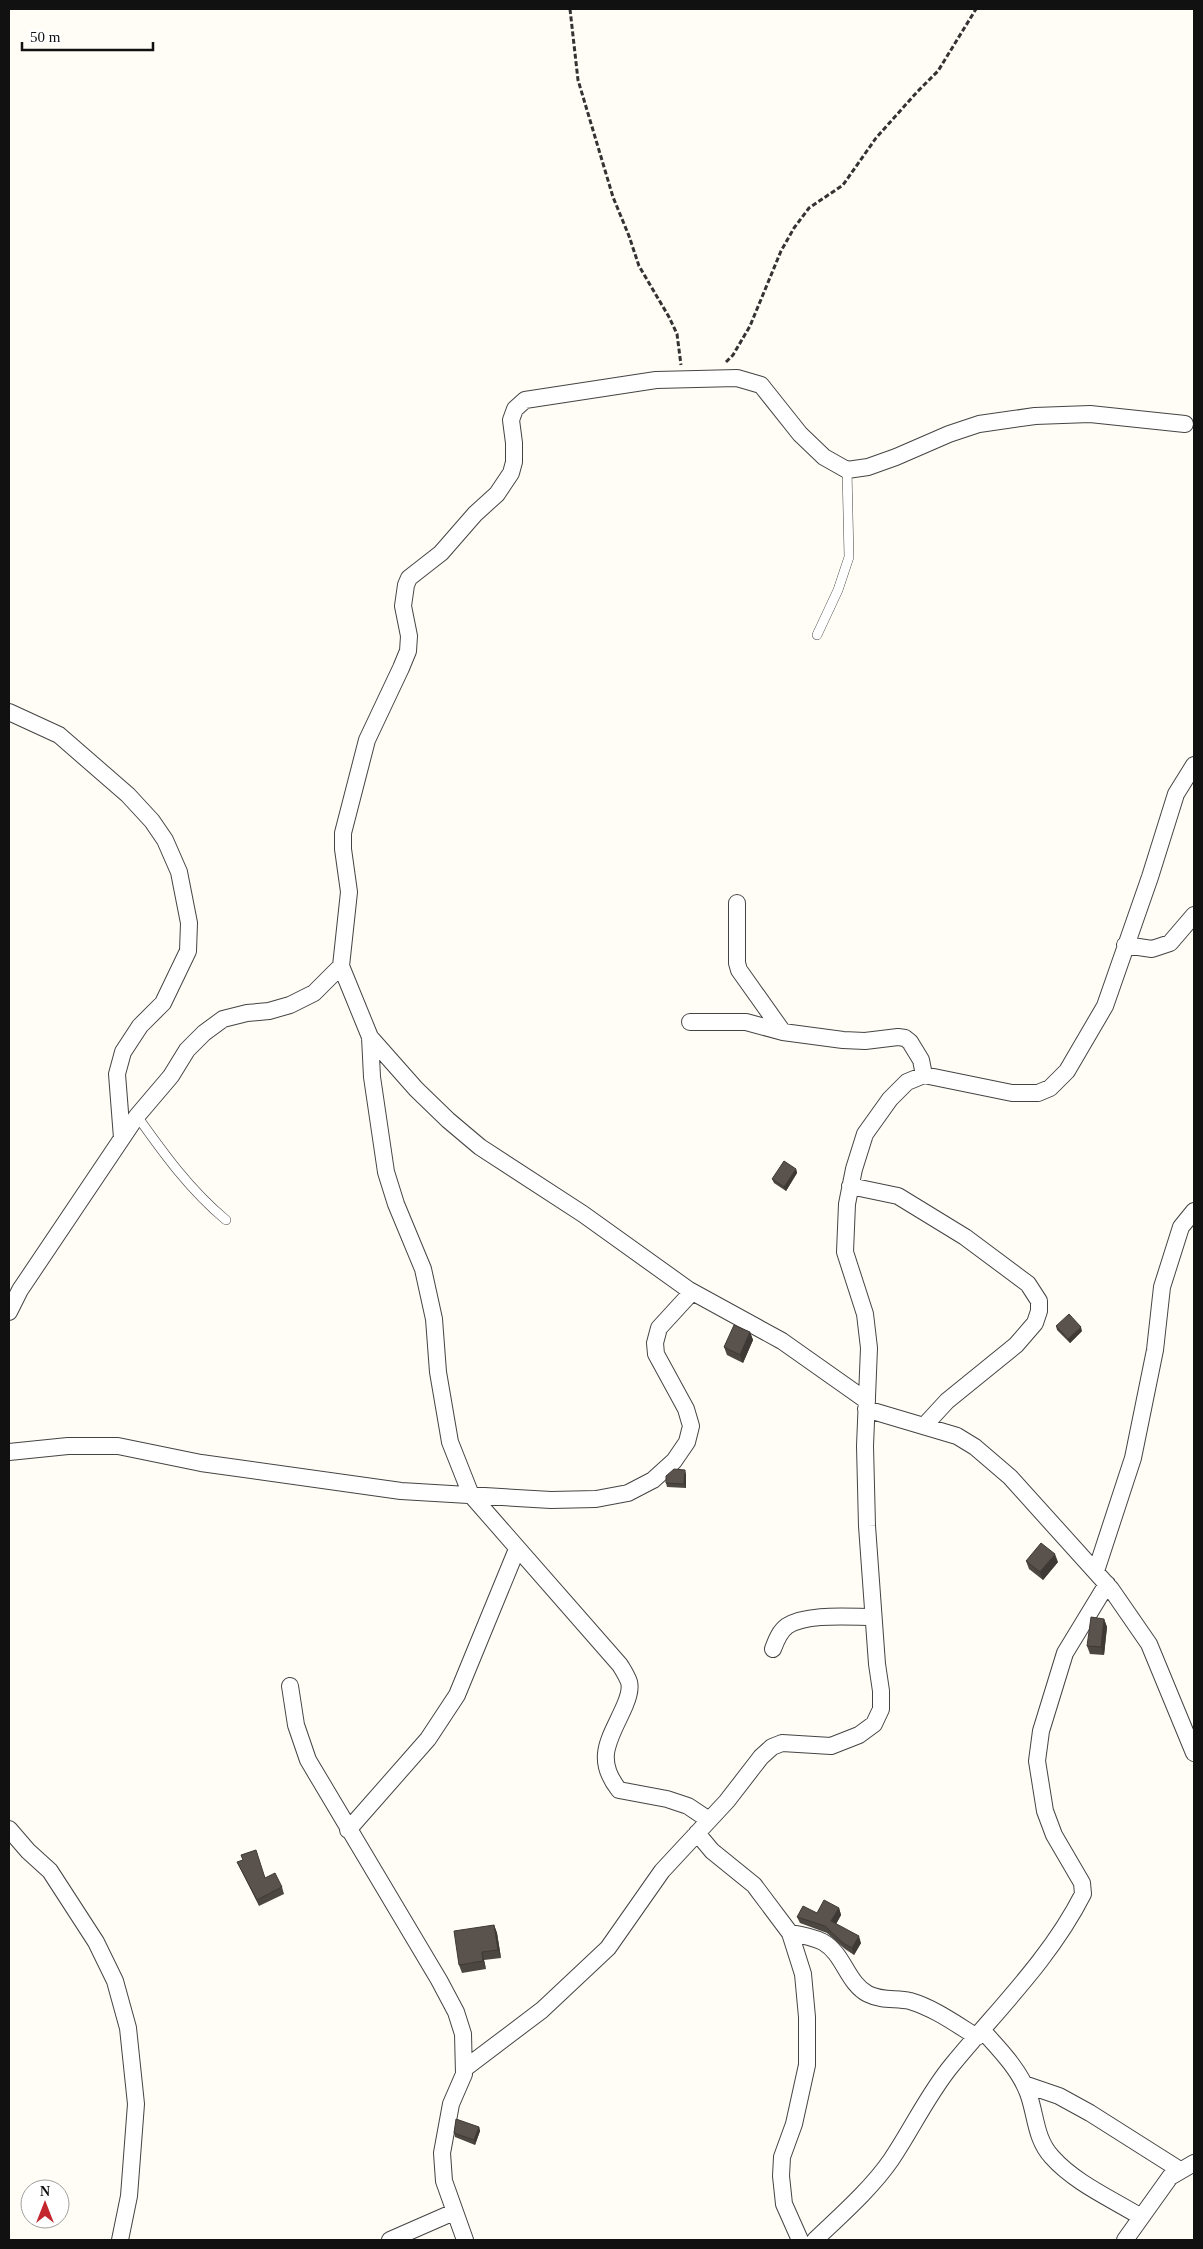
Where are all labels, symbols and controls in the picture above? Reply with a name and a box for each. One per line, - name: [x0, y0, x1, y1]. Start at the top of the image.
- scale bar: [22, 20, 154, 52]
- text: 50 m: [30, 29, 61, 45]
- north arrow: [20, 2179, 70, 2229]
- text: N: [40, 2184, 50, 2199]

